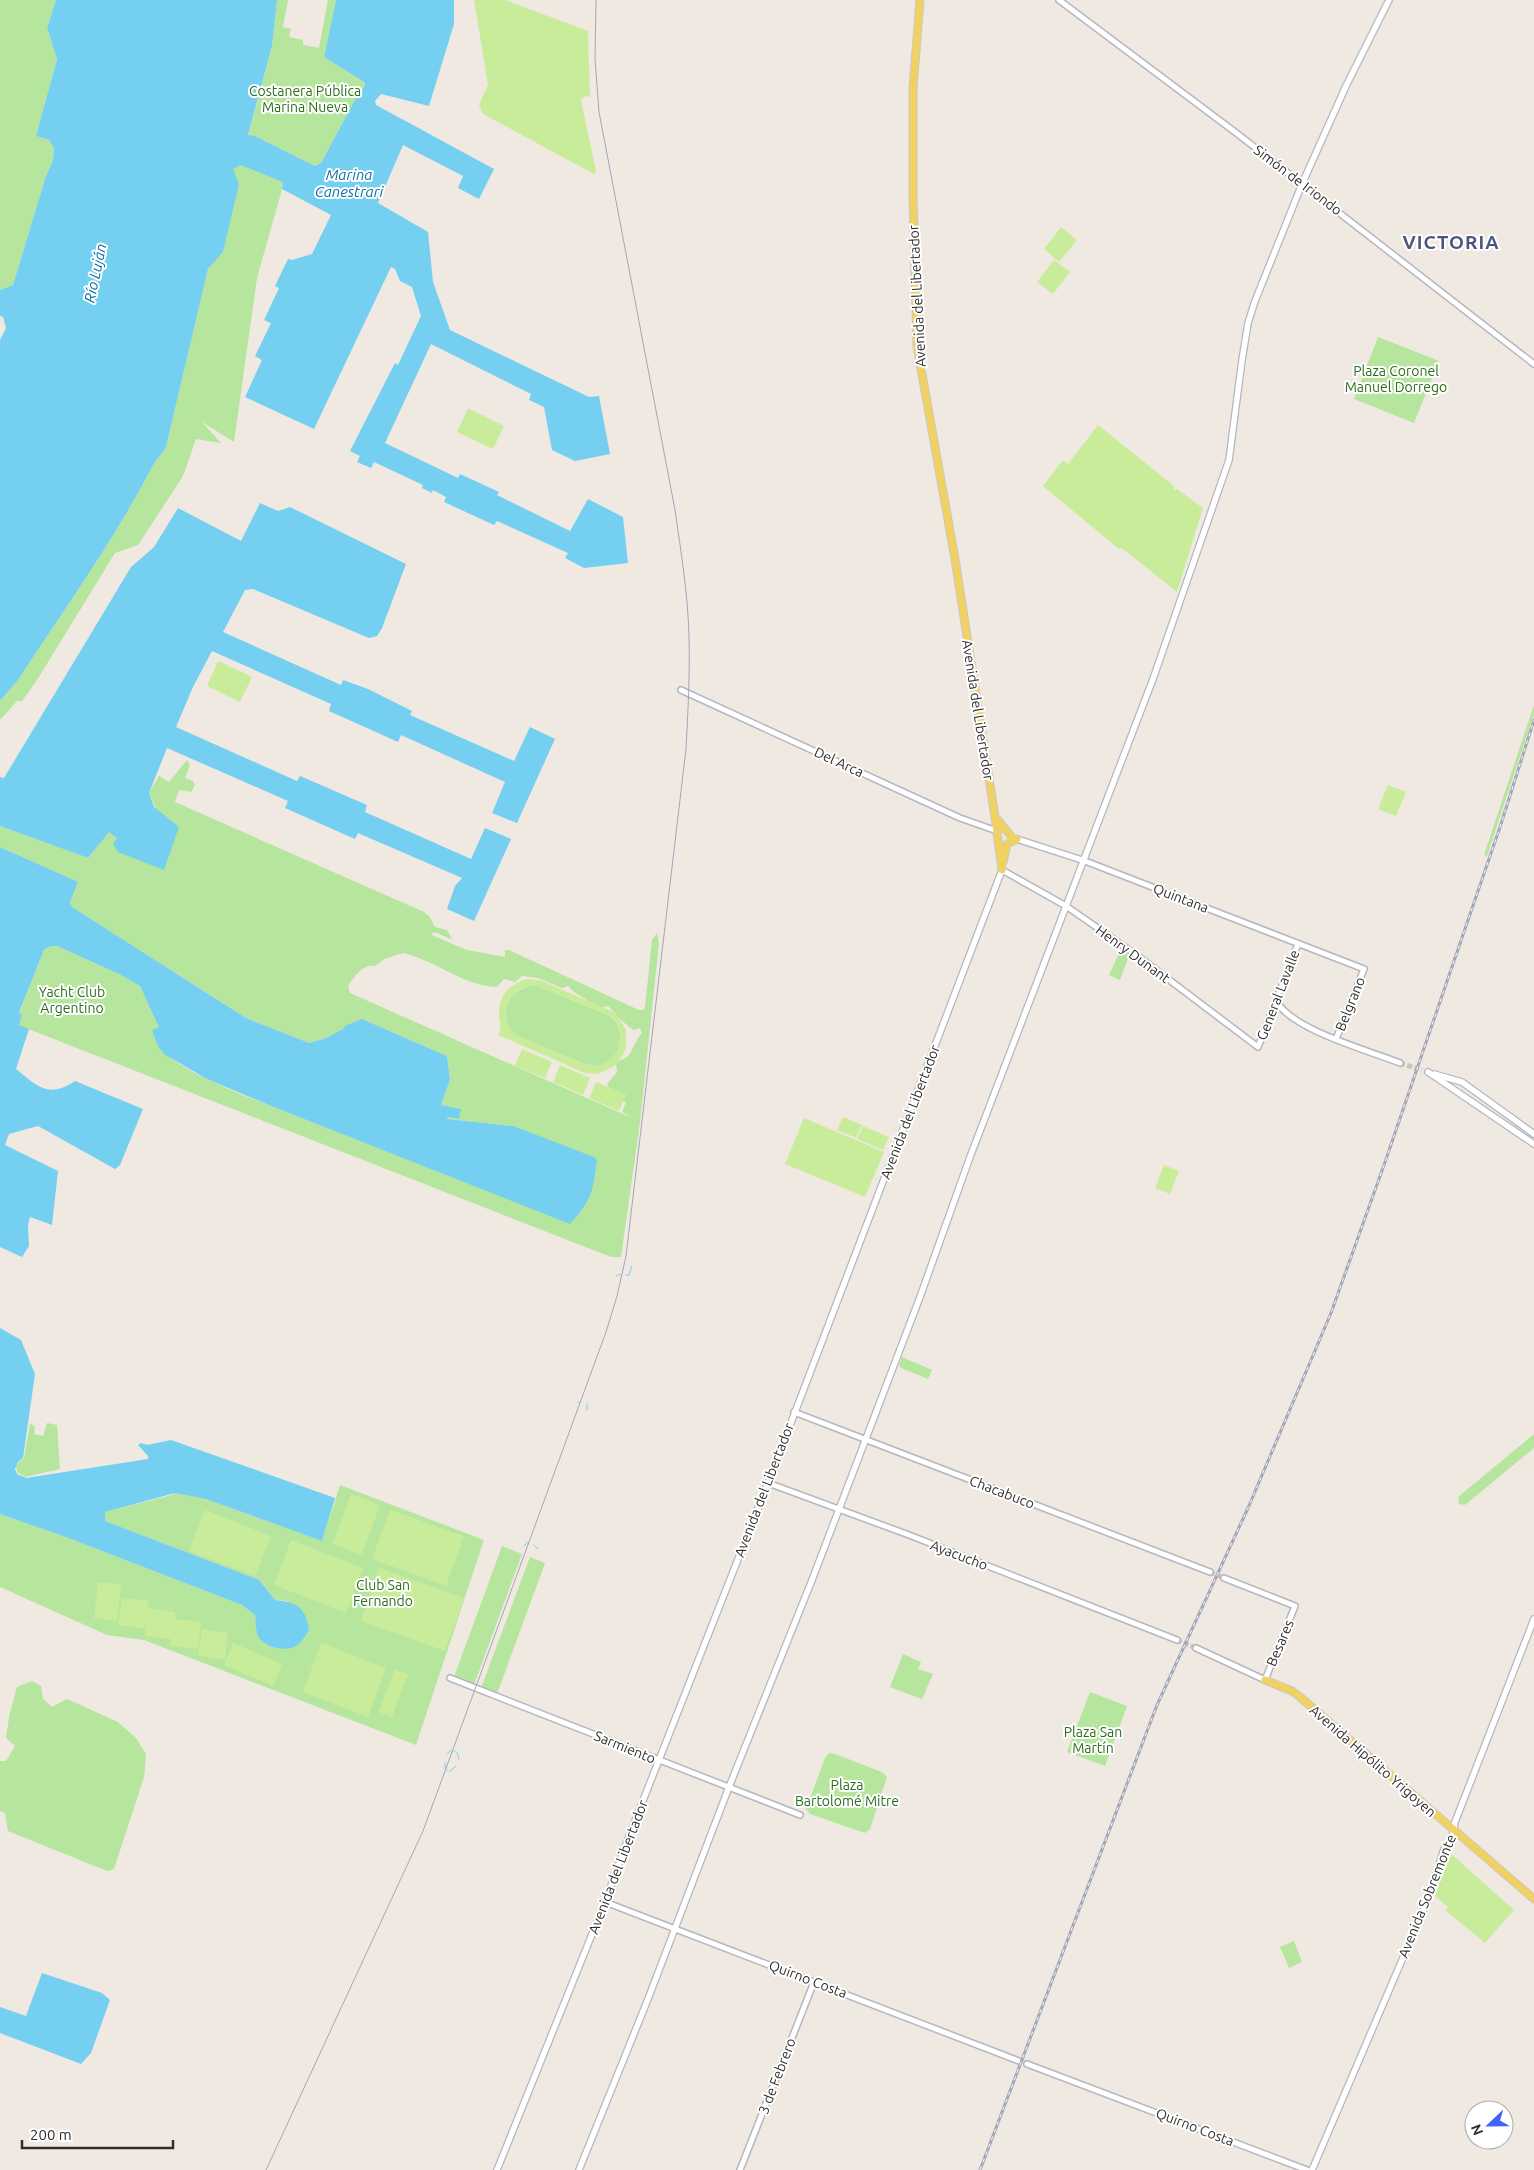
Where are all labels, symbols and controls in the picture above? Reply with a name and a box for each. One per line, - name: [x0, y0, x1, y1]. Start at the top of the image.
- park label: Costanera Pública Marina Nueva: [249, 83, 361, 115]
- street label: Simón de Iriondo: [1251, 142, 1345, 218]
- water label: Marina Canestrari: [315, 166, 384, 200]
- street label: Avenida del Libertador: [905, 224, 929, 367]
- district label: VICTORIA: [1402, 231, 1500, 253]
- water label: Río Luján: [80, 242, 110, 304]
- park label: Plaza Coronel Manuel Dorrego: [1345, 363, 1447, 395]
- street label: Avenida del Libertador: [959, 638, 997, 782]
- street label: Del Arca: [812, 744, 866, 780]
- street label: Quintana: [1151, 880, 1211, 916]
- street label: Henry Dunant: [1093, 922, 1174, 987]
- street label: General Lavalle: [1253, 948, 1303, 1042]
- street label: Belgrano: [1332, 975, 1368, 1033]
- park label: Yacht Club Argentino: [39, 984, 105, 1016]
- street label: Avenida del Libertador: [877, 1042, 943, 1181]
- street label: Avenida del Libertador: [731, 1420, 797, 1559]
- street label: Chacabuco: [967, 1472, 1037, 1512]
- street label: Ayacucho: [928, 1537, 990, 1573]
- park label: Club San Fernando: [353, 1577, 413, 1609]
- street label: Besares: [1263, 1617, 1297, 1669]
- street label: Avenida Hipólito Yrigoyen: [1307, 1702, 1439, 1820]
- park label: Plaza San Martín: [1064, 1724, 1122, 1756]
- street label: Sarmiento: [592, 1727, 658, 1767]
- park label: Plaza Bartolomé Mitre: [795, 1777, 899, 1809]
- street label: Avenida del Libertador: [585, 1797, 651, 1936]
- street label: Avenida Sobremonte: [1395, 1832, 1459, 1960]
- street label: Quirno Costa: [767, 1957, 849, 2001]
- street label: 3 de Febrero: [755, 2036, 799, 2116]
- north arrow: [1464, 2100, 1514, 2150]
- street label: Quirno Costa: [1154, 2105, 1236, 2149]
- scale bar: [22, 2118, 174, 2150]
- text: N: [1468, 2122, 1486, 2138]
- text: 200 m: [30, 2126, 72, 2143]

